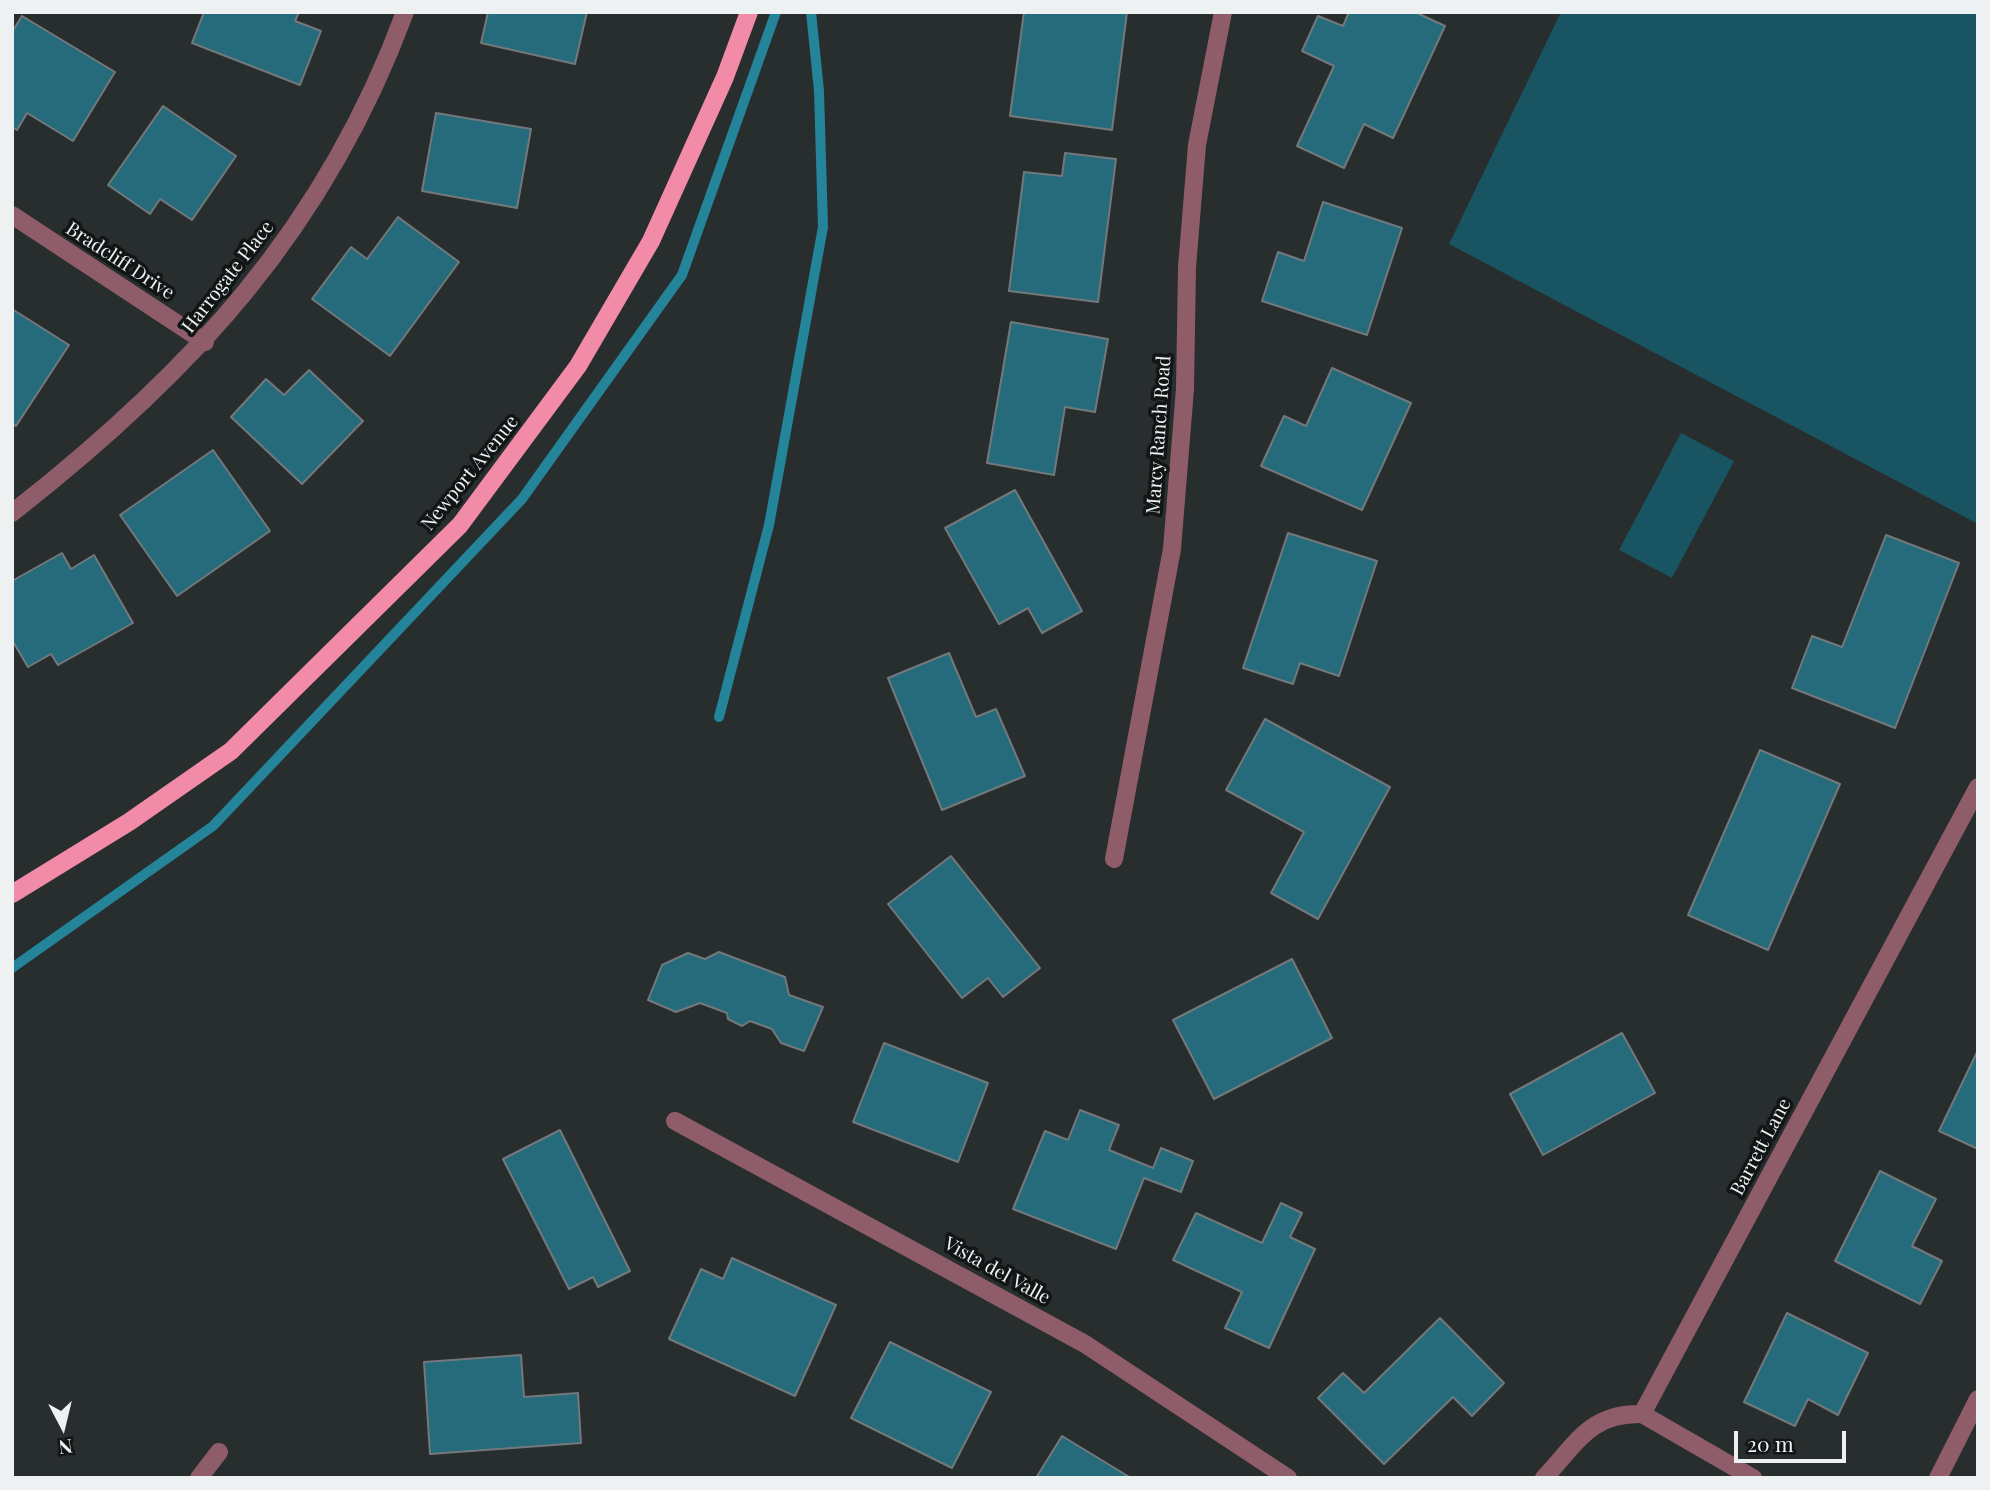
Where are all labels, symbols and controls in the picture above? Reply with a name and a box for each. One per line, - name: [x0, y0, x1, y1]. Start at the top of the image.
- street label: Harrogate Place: [177, 216, 279, 338]
- street label: Bradcliff Drive: [62, 218, 178, 304]
- street label: Marcy Ranch Road: [1142, 355, 1176, 515]
- street label: Newport Avenue: [417, 411, 523, 535]
- street label: Barrett Lane: [1726, 1095, 1796, 1199]
- street label: Vista del Valle: [940, 1232, 1054, 1310]
- north arrow: [28, 1392, 98, 1462]
- scale bar: [1738, 1416, 1850, 1460]
- text: 20 m: [1747, 1429, 1794, 1457]
- text: N: [57, 1434, 74, 1462]

